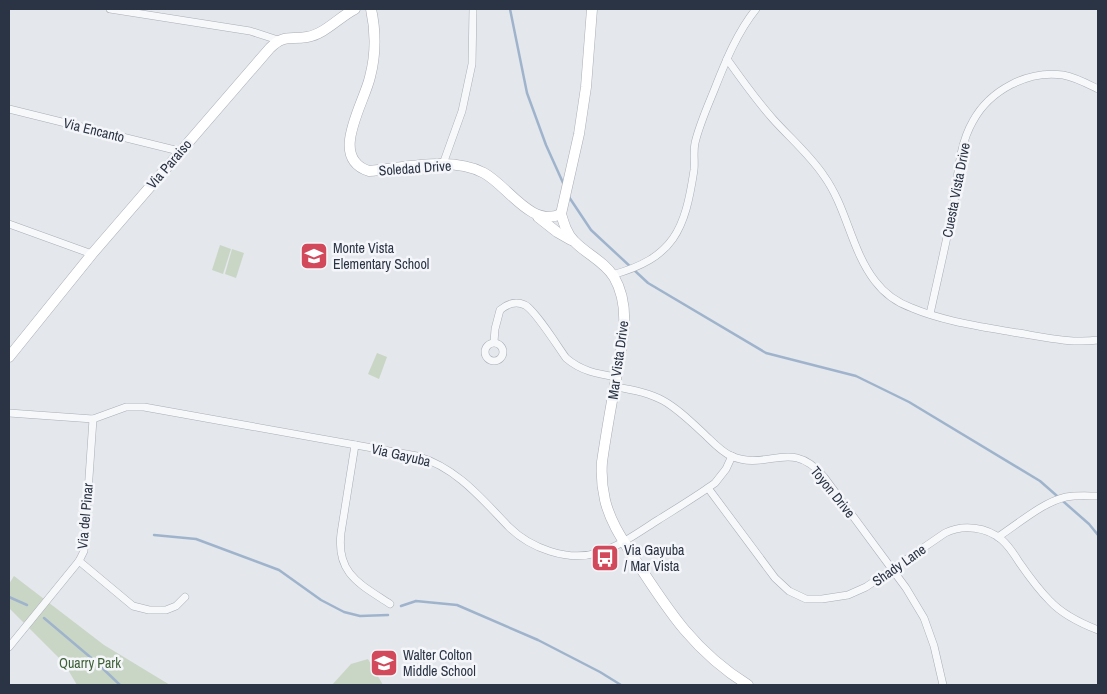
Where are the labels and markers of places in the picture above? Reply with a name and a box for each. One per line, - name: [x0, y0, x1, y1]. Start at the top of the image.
- place label: Monte Vista Elementary School: [333, 239, 429, 273]
- school or university icon: Monte Vista Elementary School: [299, 241, 329, 271]
- place label: Via Gayuba / Mar Vista: [624, 541, 685, 575]
- bus stop icon: Via Gayuba / Mar Vista: [590, 543, 620, 573]
- place label: Walter Colton Middle School: [403, 646, 476, 680]
- school or university icon: Walter Colton Middle School: [369, 648, 399, 678]

